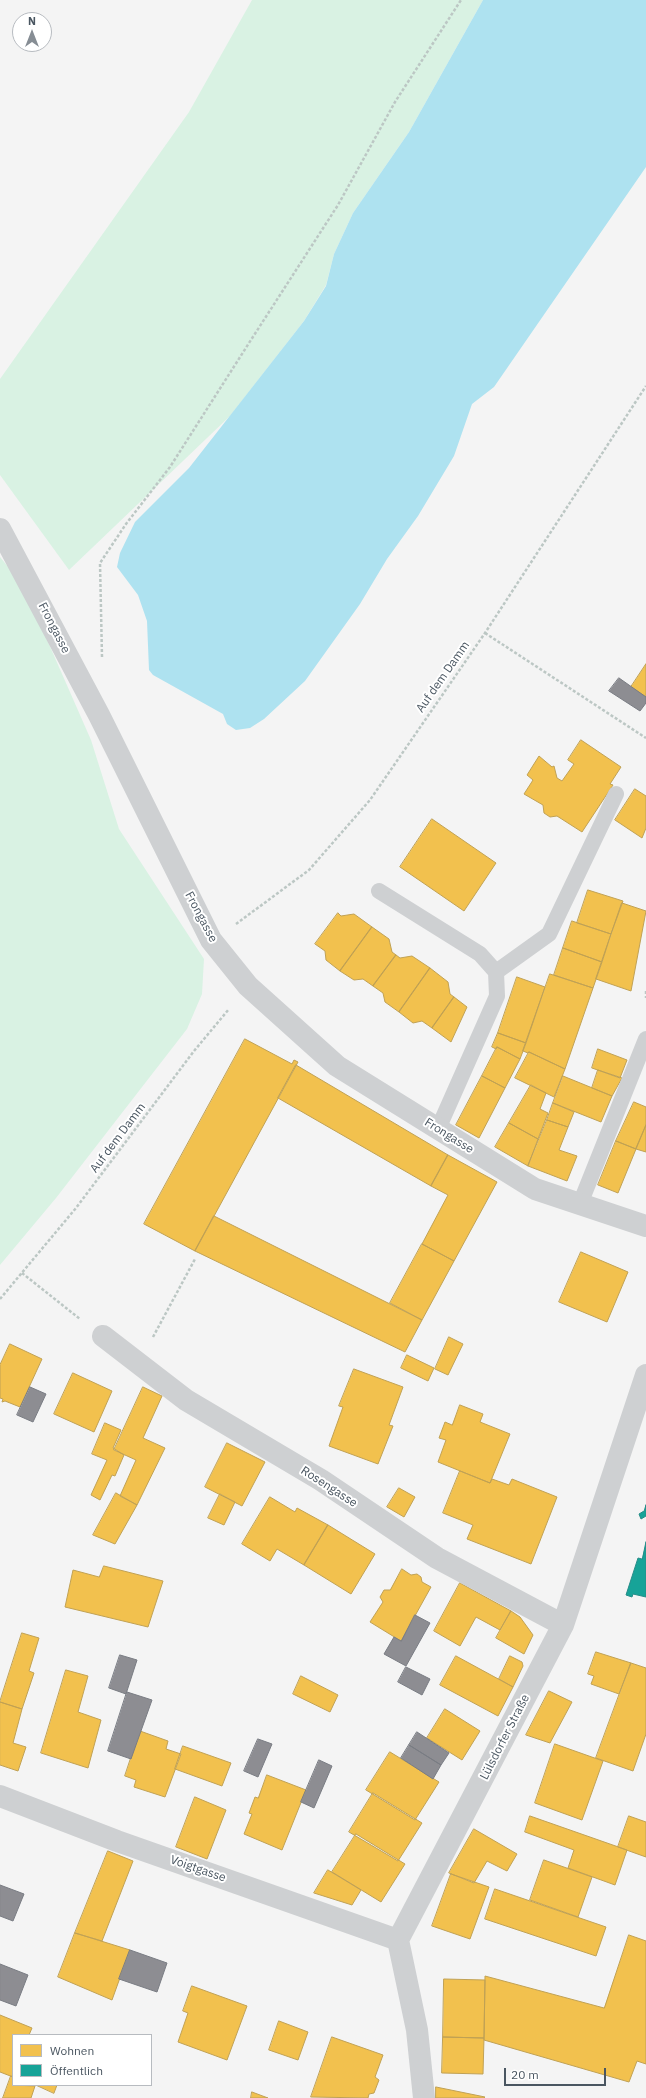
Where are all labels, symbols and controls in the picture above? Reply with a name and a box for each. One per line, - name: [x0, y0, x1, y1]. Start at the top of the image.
- north arrow: [12, 12, 52, 52]
- text: N: [28, 14, 36, 28]
- street label: Frongasse: [35, 600, 73, 656]
- street label: Auf dem Damm: [413, 639, 473, 715]
- street label: Frongasse: [182, 889, 220, 945]
- street label: Auf dem Damm: [87, 1100, 149, 1176]
- street label: Frongasse: [422, 1115, 476, 1157]
- street label: Rosengasse: [298, 1463, 360, 1511]
- street label: Lülsdorfer Straße: [477, 1692, 533, 1782]
- street label: Voigtgasse: [168, 1853, 228, 1885]
- legend: [12, 2034, 152, 2086]
- text: Wohnen: [50, 2043, 94, 2058]
- scale bar: [506, 2060, 608, 2086]
- text: Öffentlich: [50, 2063, 103, 2078]
- text: 20 m: [511, 2067, 539, 2082]

